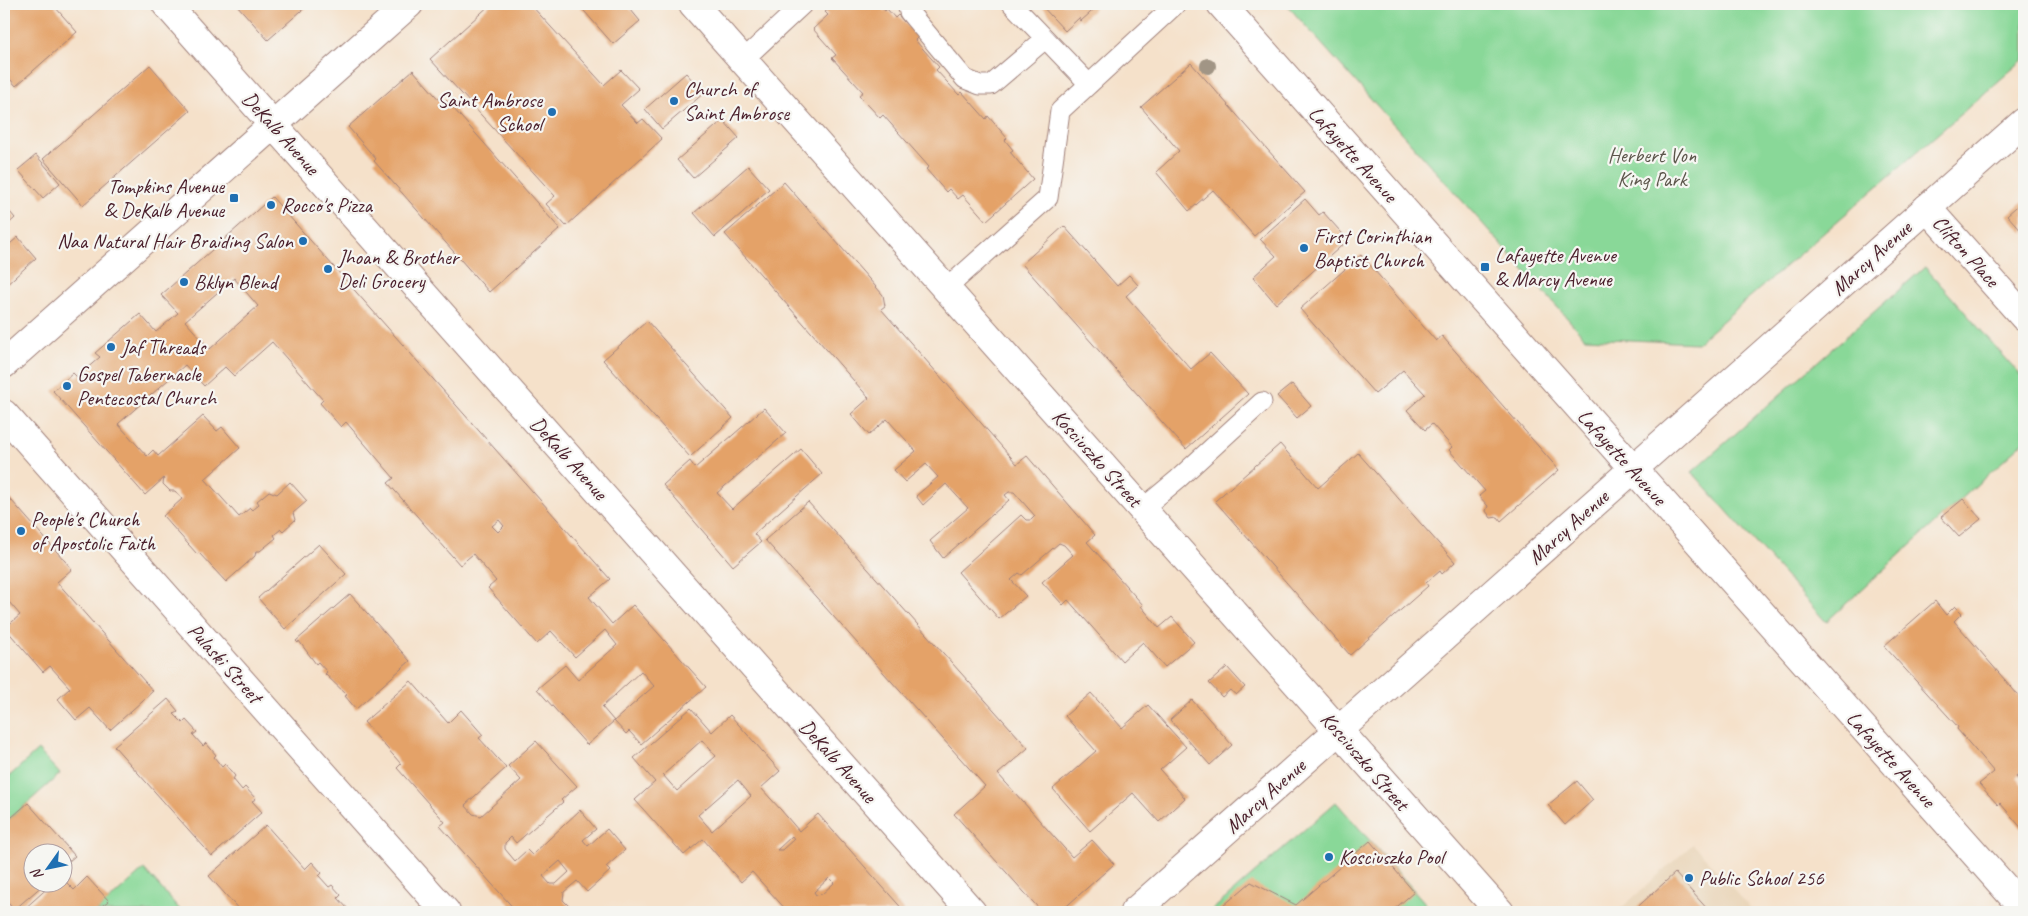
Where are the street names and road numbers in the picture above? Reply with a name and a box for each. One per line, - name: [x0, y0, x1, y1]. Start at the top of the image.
- street label: DeKalb Avenue: [237, 86, 326, 181]
- street label: Lafayette Avenue: [1303, 100, 1405, 209]
- street label: Clifton Place: [1927, 210, 2007, 294]
- street label: Marcy Avenue: [1825, 214, 1918, 301]
- street label: Lafayette Avenue: [1572, 403, 1674, 512]
- street label: Kosciuszko Street: [1046, 404, 1149, 514]
- street label: DeKalb Avenue: [525, 411, 614, 506]
- street label: Marcy Avenue: [1522, 483, 1615, 570]
- street label: Pulaski Street: [182, 618, 270, 711]
- street label: Lafayette Avenue: [1841, 705, 1943, 814]
- street label: Kosciuszko Street: [1315, 706, 1416, 817]
- street label: DeKalb Avenue: [794, 714, 883, 809]
- street label: Marcy Avenue: [1219, 752, 1312, 839]

